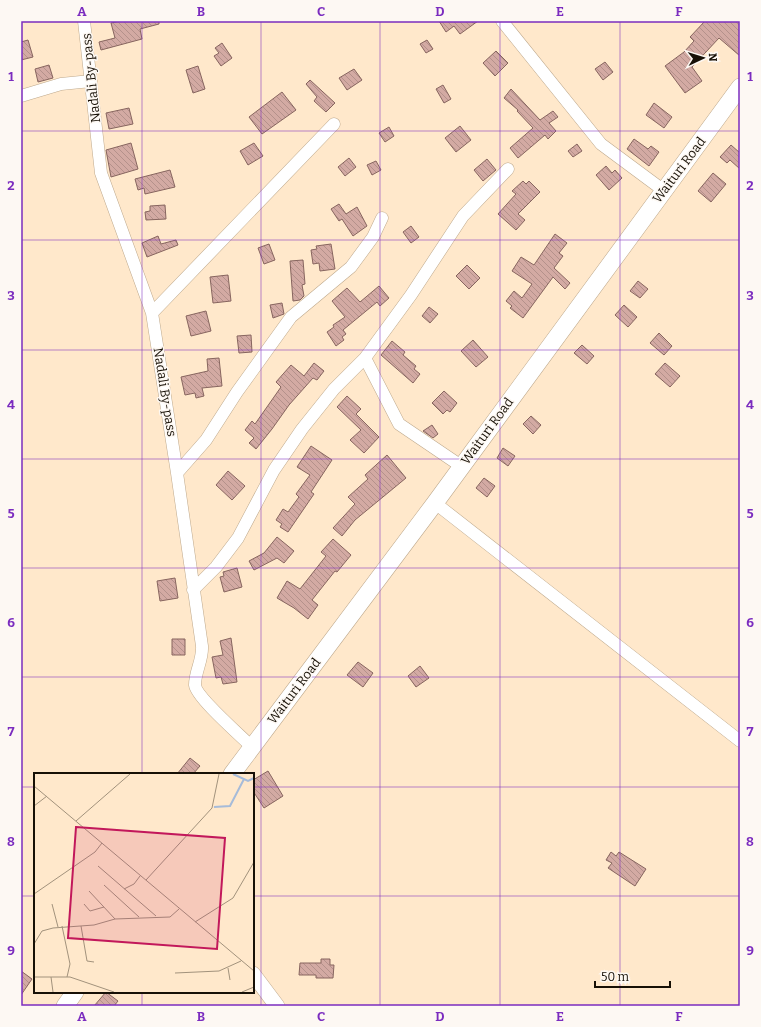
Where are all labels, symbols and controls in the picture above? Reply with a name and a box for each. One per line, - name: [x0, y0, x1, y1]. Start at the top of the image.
- text: A: [77, 4, 87, 19]
- text: B: [197, 4, 205, 19]
- text: C: [317, 4, 325, 19]
- text: D: [435, 4, 445, 19]
- text: E: [556, 4, 564, 19]
- text: F: [675, 4, 683, 19]
- street label: Nadali By-pass: [79, 32, 103, 124]
- north arrow: [683, 38, 723, 78]
- text: N: [706, 53, 719, 63]
- text: 1: [8, 69, 14, 84]
- text: 1: [747, 69, 753, 84]
- street label: Waituri Road: [649, 134, 709, 206]
- text: 2: [7, 178, 15, 193]
- text: 2: [746, 178, 754, 193]
- text: 3: [7, 288, 15, 303]
- text: 3: [746, 288, 754, 303]
- street label: Nadali By-pass: [151, 346, 179, 438]
- street label: Waituri Road: [458, 395, 516, 467]
- text: 4: [7, 397, 15, 412]
- text: 4: [746, 397, 754, 412]
- text: 5: [7, 506, 15, 521]
- text: 5: [746, 506, 754, 521]
- text: 6: [7, 615, 15, 630]
- text: 6: [746, 615, 754, 630]
- street label: Waituri Road: [264, 655, 324, 727]
- text: 7: [8, 724, 15, 739]
- text: 7: [747, 724, 754, 739]
- inset map: [34, 773, 254, 993]
- text: 8: [7, 834, 15, 849]
- text: 8: [746, 834, 754, 849]
- text: 9: [7, 943, 15, 958]
- text: 9: [746, 943, 754, 958]
- scale bar: [595, 963, 670, 989]
- text: 50 m: [601, 970, 630, 984]
- text: A: [77, 1009, 87, 1024]
- text: B: [197, 1009, 205, 1024]
- text: C: [317, 1009, 325, 1024]
- text: D: [435, 1009, 445, 1024]
- text: E: [556, 1009, 564, 1024]
- text: F: [675, 1009, 683, 1024]

